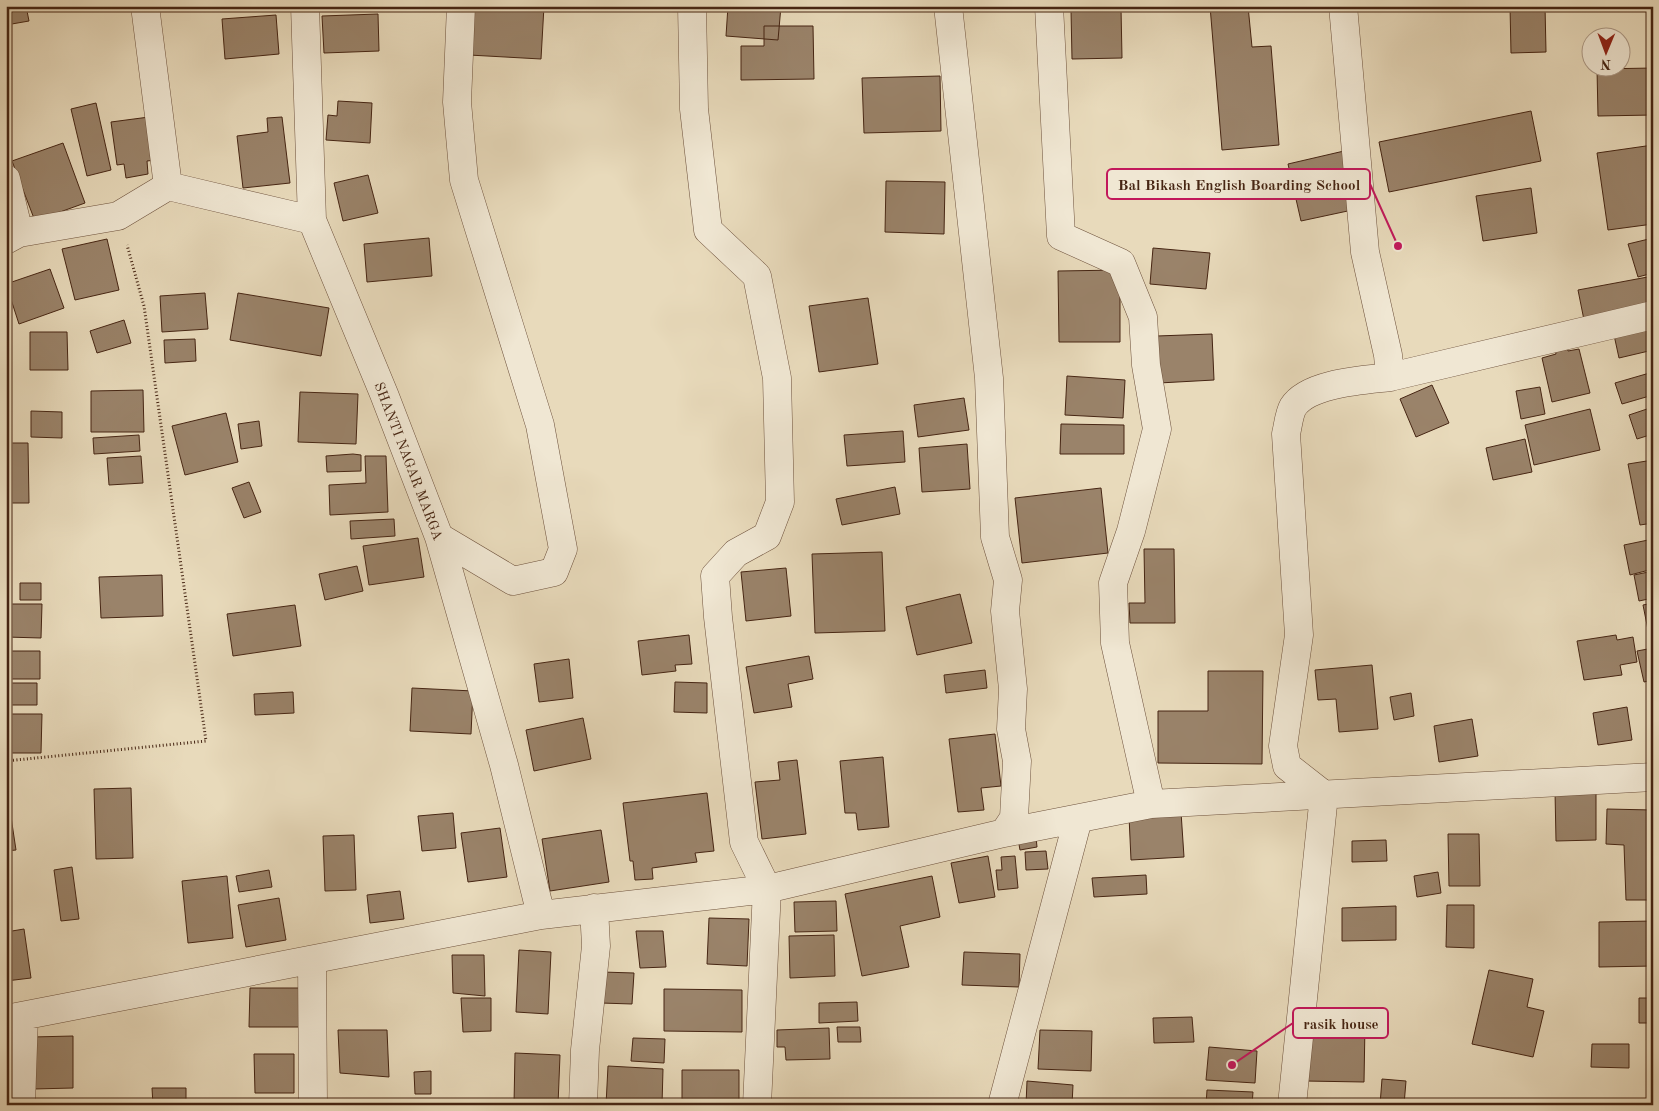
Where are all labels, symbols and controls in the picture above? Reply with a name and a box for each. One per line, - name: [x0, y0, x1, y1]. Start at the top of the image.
- north arrow: [1582, 28, 1632, 78]
- text: N: [1600, 57, 1611, 71]
- callout: Bal Bikash English Boarding School: [1107, 169, 1370, 199]
- text: Bal Bikash English Boarding School: [1118, 179, 1361, 194]
- street label: SHANTI NAGAR MARGA: [371, 380, 445, 543]
- callout: rasik house: [1293, 1008, 1388, 1038]
- text: rasik house: [1303, 1018, 1379, 1033]

